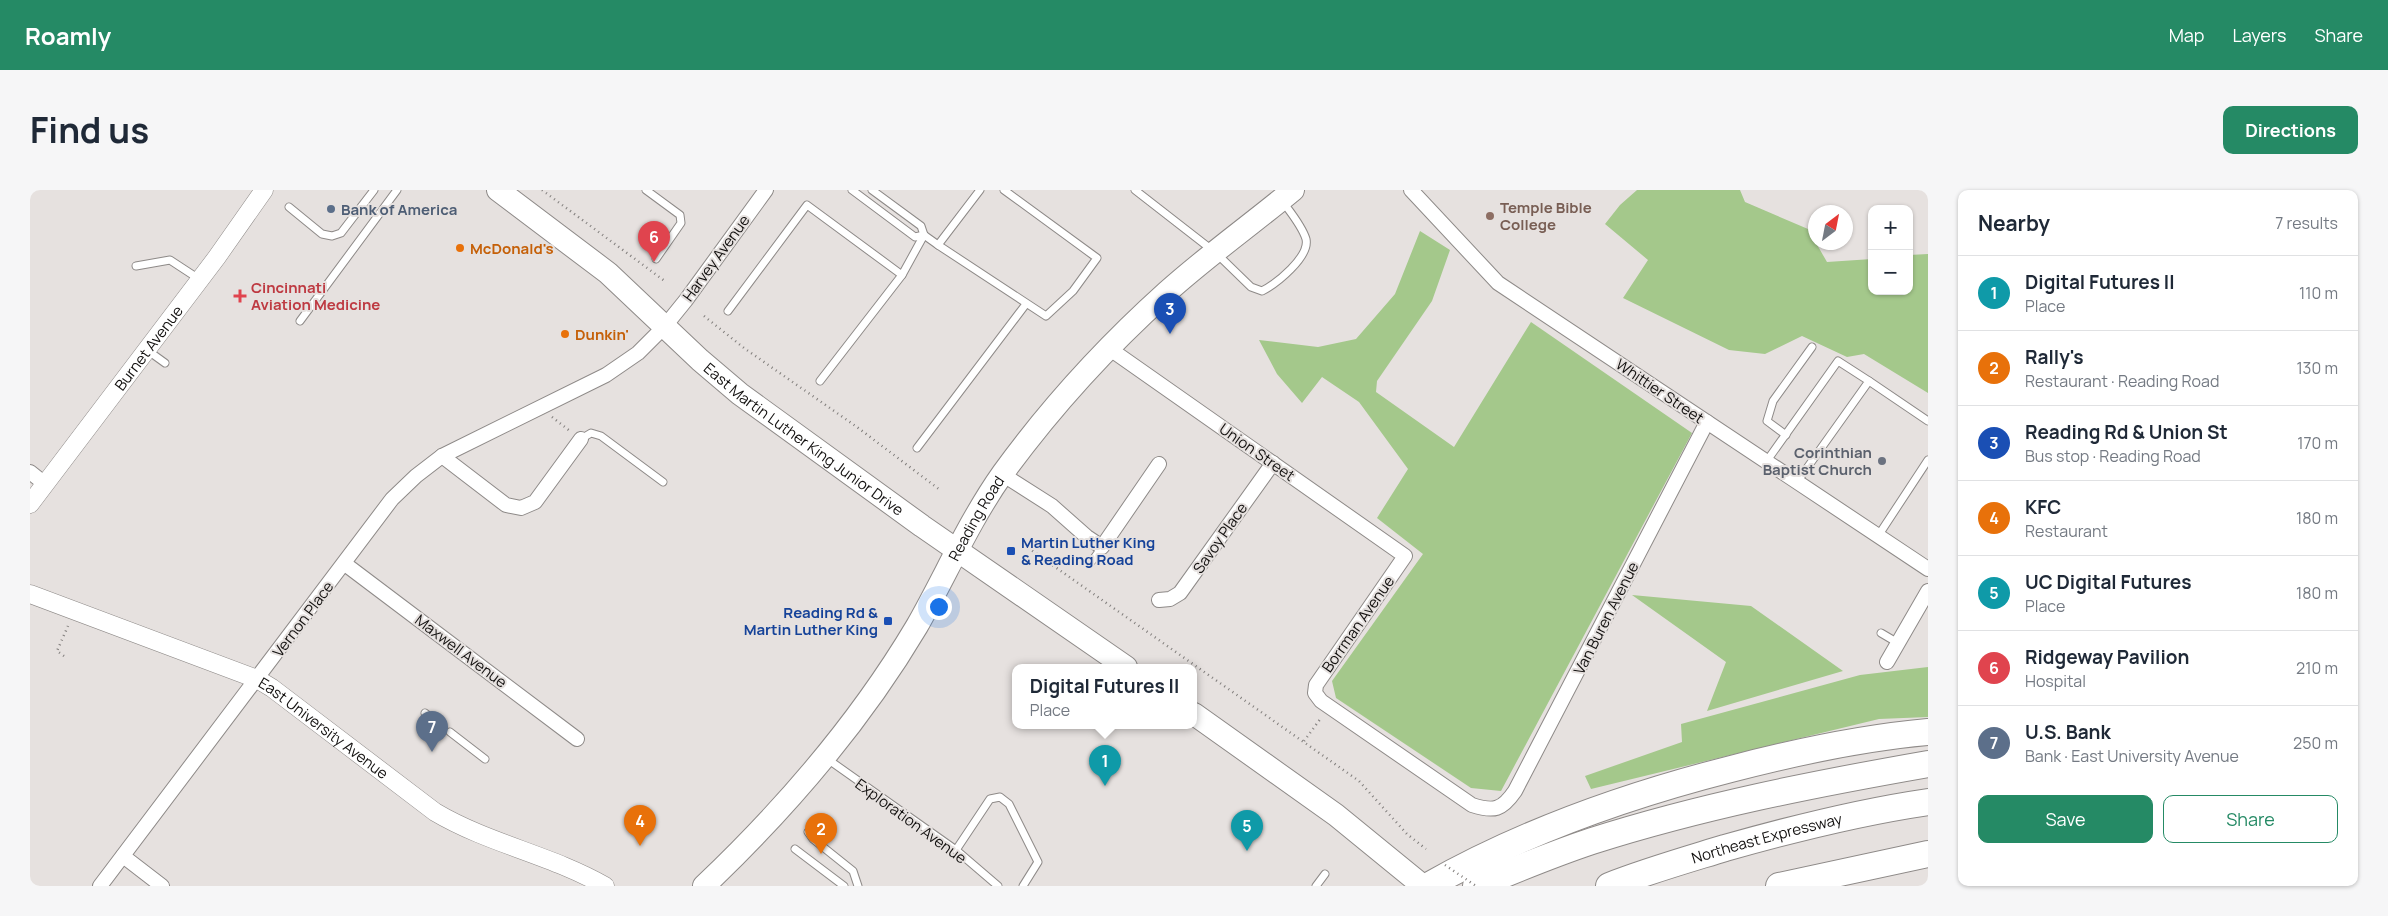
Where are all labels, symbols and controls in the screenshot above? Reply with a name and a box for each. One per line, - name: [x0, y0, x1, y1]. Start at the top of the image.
- text: Roamly: [25, 19, 111, 52]
- text: Map: [2169, 23, 2204, 47]
- text: Layers: [2232, 23, 2286, 47]
- text: Share: [2314, 23, 2363, 47]
- text: Find us: [30, 106, 149, 154]
- button: Directions: [2223, 106, 2358, 154]
- place label: Temple Bible College: [1500, 197, 1592, 235]
- place label: Bank of America: [341, 199, 457, 220]
- marker: Bank of America: [325, 203, 337, 215]
- north arrow: [1808, 205, 1853, 250]
- map controls: [1868, 205, 1913, 295]
- button: +: [1868, 205, 1913, 250]
- text: Nearby: [1978, 209, 2050, 237]
- street label: Harvey Avenue: [677, 210, 755, 306]
- marker: Temple Bible College: [1484, 210, 1496, 222]
- text: 7 results: [2275, 212, 2338, 234]
- pin: 6: [638, 221, 670, 262]
- place label: McDonald's: [470, 238, 554, 259]
- marker: McDonald's: [454, 242, 466, 254]
- button: −: [1868, 250, 1913, 295]
- text: Digital Futures II: [2025, 269, 2175, 295]
- place label: Cincinnati Aviation Medicine: [251, 277, 380, 315]
- text: 1: [1990, 282, 1998, 304]
- text: 110 m: [2299, 282, 2338, 304]
- marker: Cincinnati Aviation Medicine: [233, 289, 247, 303]
- pin: 3: [1154, 293, 1186, 334]
- text: Place: [2025, 295, 2065, 317]
- street label: Burnet Avenue: [109, 301, 187, 395]
- place label: Dunkin': [575, 324, 629, 345]
- marker: Dunkin': [559, 328, 571, 340]
- text: Rally's: [2025, 344, 2084, 370]
- street label: Whittier Street: [1612, 354, 1708, 428]
- street label: East Martin Luther King Junior Drive: [700, 357, 908, 520]
- text: 2: [1989, 357, 1999, 379]
- text: 130 m: [2296, 357, 2338, 379]
- text: Restaurant · Reading Road: [2025, 370, 2219, 392]
- street label: Union Street: [1215, 418, 1299, 486]
- text: Reading Rd & Union St: [2025, 419, 2228, 445]
- text: 3: [1989, 432, 1999, 454]
- text: 170 m: [2297, 432, 2338, 454]
- place label: Corinthian Baptist Church: [1763, 442, 1872, 480]
- text: Bus stop · Reading Road: [2025, 445, 2201, 467]
- marker: Corinthian Baptist Church: [1876, 455, 1888, 467]
- street label: Reading Road: [943, 471, 1009, 564]
- text: KFC: [2025, 494, 2061, 520]
- street label: Savoy Place: [1188, 498, 1252, 578]
- text: 4: [1989, 507, 1999, 529]
- text: 180 m: [2296, 507, 2338, 529]
- text: Restaurant: [2025, 520, 2108, 542]
- place label: Martin Luther King & Reading Road: [1021, 532, 1155, 570]
- marker: Martin Luther King & Reading Road: [1005, 545, 1017, 557]
- street label: Van Buren Avenue: [1569, 558, 1644, 678]
- text: UC Digital Futures: [2025, 569, 2192, 595]
- street label: Borrman Avenue: [1317, 571, 1399, 676]
- street label: Vernon Place: [268, 577, 339, 661]
- text: 5: [1989, 582, 1999, 604]
- text: 180 m: [2296, 582, 2338, 604]
- your location: [926, 594, 952, 620]
- text: Place: [2025, 595, 2065, 617]
- place label: Reading Rd & Martin Luther King: [744, 602, 878, 640]
- street label: Maxwell Avenue: [411, 610, 511, 693]
- marker: Reading Rd & Martin Luther King: [882, 615, 894, 627]
- text: Ridgeway Pavilion: [2025, 644, 2189, 670]
- text: 6: [1989, 657, 1999, 679]
- text: 210 m: [2296, 657, 2338, 679]
- popup: [1012, 664, 1197, 729]
- text: Hospital: [2025, 670, 2086, 692]
- street label: East University Avenue: [255, 672, 393, 784]
- text: Digital Futures II: [1030, 673, 1179, 699]
- text: Place: [1030, 699, 1070, 721]
- pin: 7: [416, 711, 448, 752]
- text: U.S. Bank: [2025, 719, 2111, 745]
- text: 7: [1990, 732, 1998, 754]
- text: 250 m: [2293, 732, 2338, 754]
- pin: 1: [1089, 745, 1121, 786]
- text: Bank · East University Avenue: [2025, 745, 2239, 767]
- street label: Exploration Avenue: [851, 773, 971, 869]
- button: Save: [1978, 795, 2153, 843]
- button: Share: [2163, 795, 2338, 843]
- pin: 4: [624, 805, 656, 846]
- street label: Northeast Expressway: [1689, 808, 1844, 868]
- pin: 5: [1231, 810, 1263, 851]
- pin: 2: [805, 813, 837, 854]

